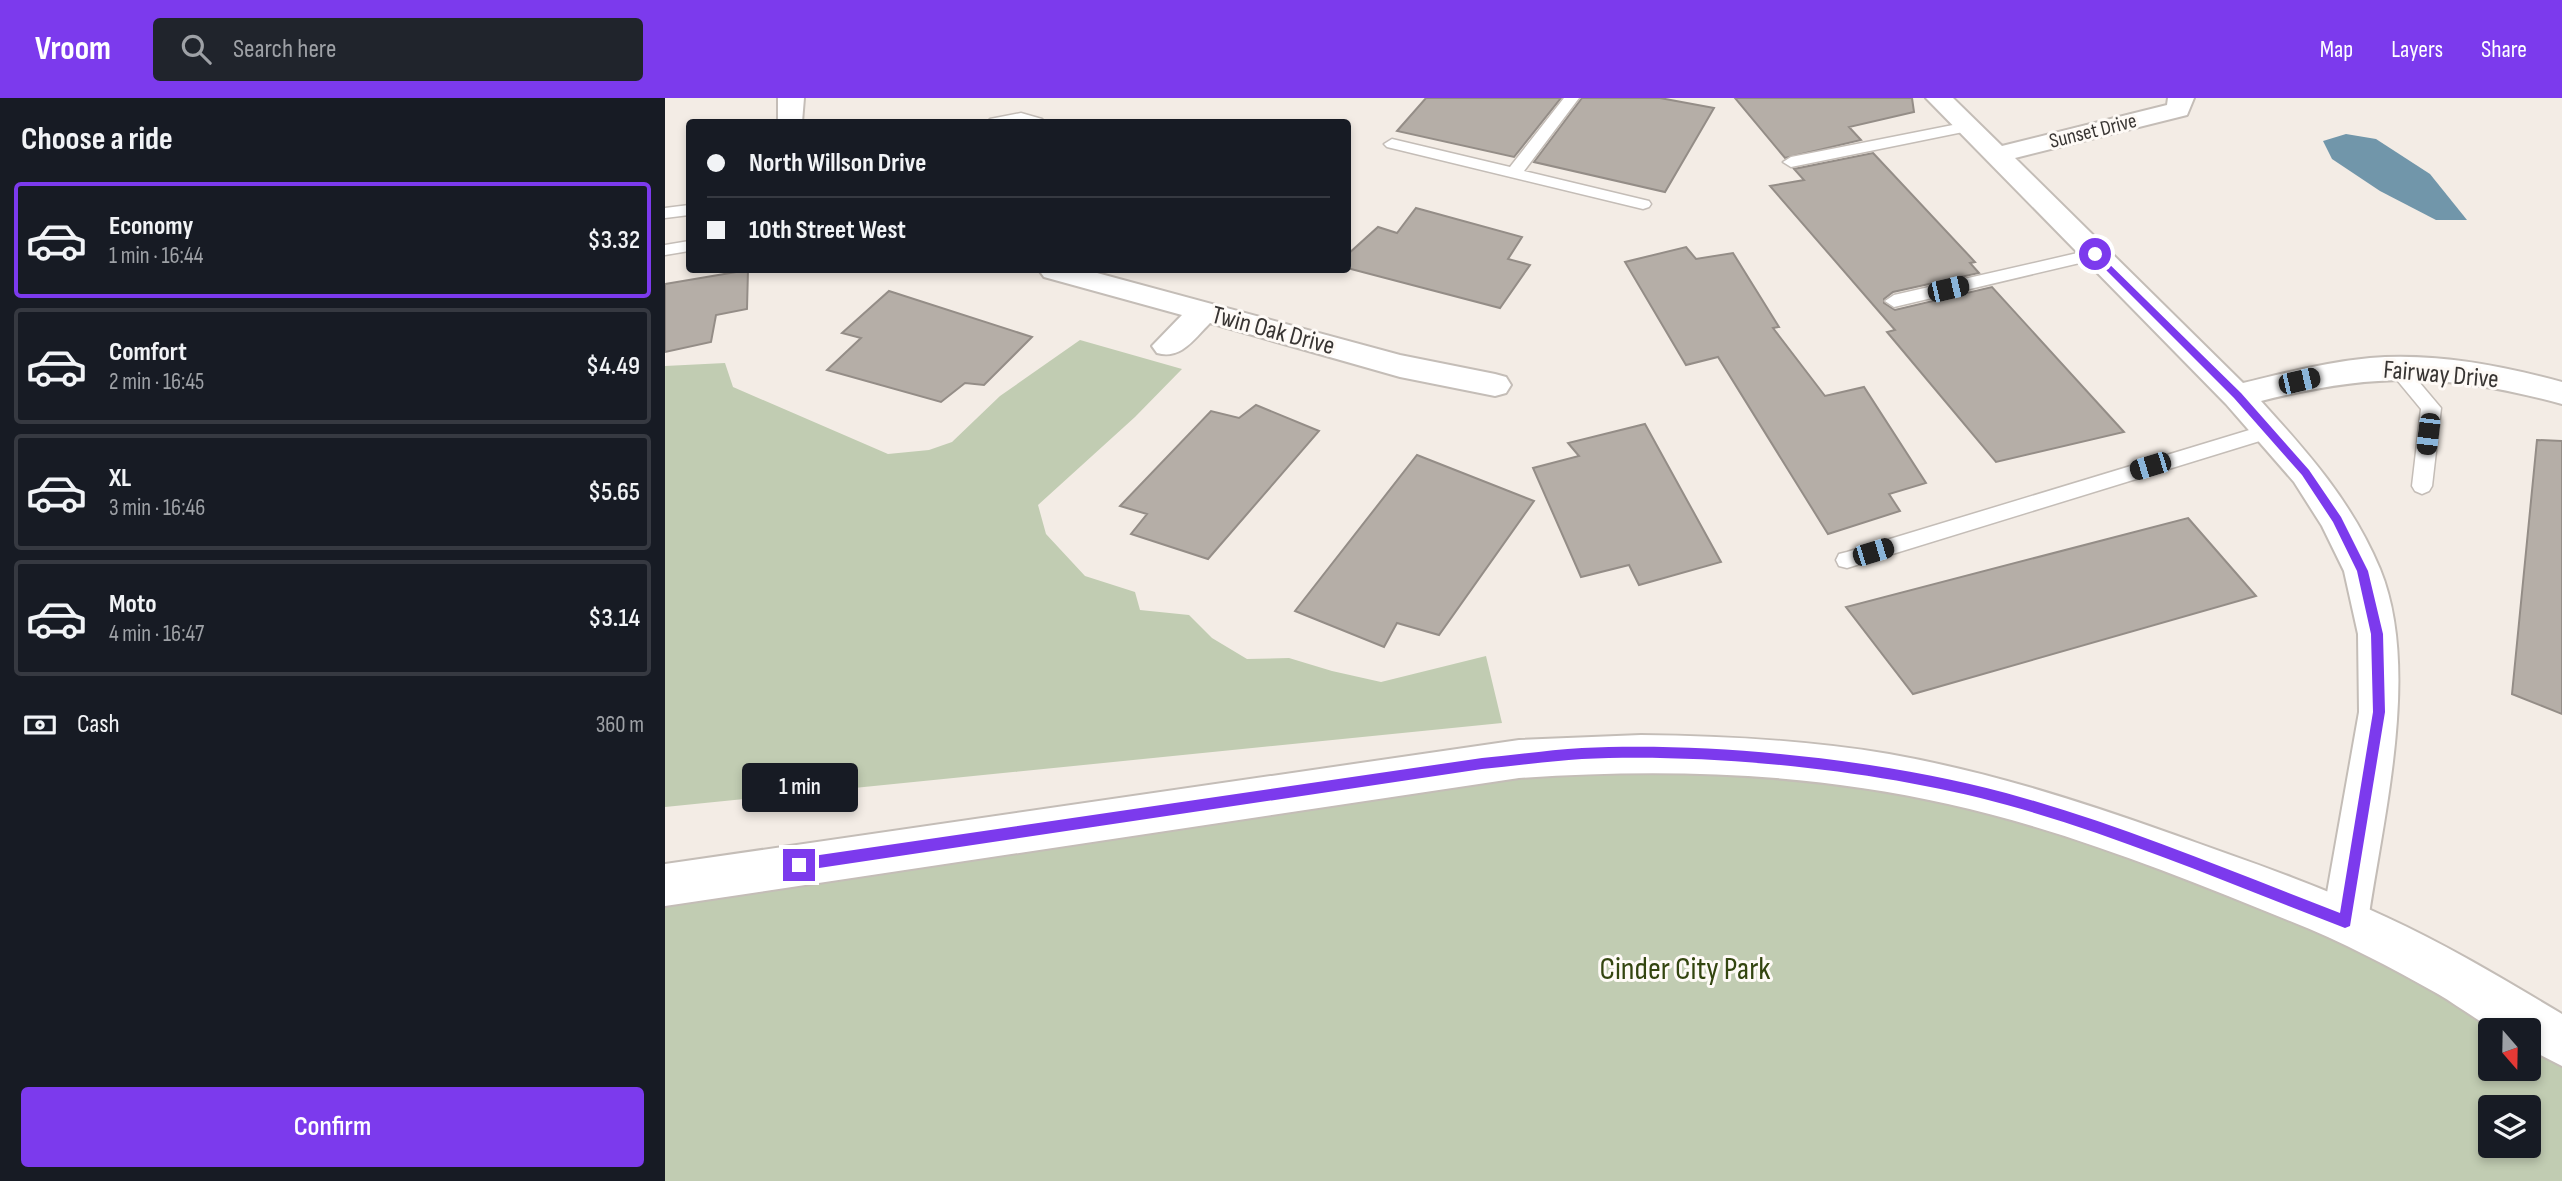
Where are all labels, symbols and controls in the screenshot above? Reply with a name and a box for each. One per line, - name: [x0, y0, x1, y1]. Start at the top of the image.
- search box: [153, 18, 643, 81]
- text: Vroom: [35, 29, 111, 69]
- icon: search: [177, 30, 215, 68]
- text: Search here: [233, 34, 336, 65]
- text: Map: [2320, 35, 2353, 64]
- text: Layers: [2391, 35, 2443, 64]
- text: Share: [2481, 35, 2527, 64]
- street label: Sunset Drive: [2047, 108, 2139, 154]
- text: Choose a ride: [21, 120, 173, 159]
- text: North Willson Drive: [749, 148, 926, 179]
- icon: car: [25, 209, 88, 272]
- text: Economy: [109, 211, 193, 242]
- text: 10th Street West: [749, 215, 906, 246]
- text: $3.32: [588, 225, 640, 256]
- route start: [2079, 238, 2111, 270]
- text: 1 min · 16:44: [109, 242, 203, 270]
- car: [1926, 274, 1971, 304]
- street label: Twin Oak Drive: [1208, 300, 1338, 362]
- icon: car: [25, 335, 88, 398]
- text: Comfort: [109, 337, 187, 368]
- text: $4.49: [586, 351, 640, 382]
- street label: Fairway Drive: [2382, 355, 2500, 395]
- car: [2277, 366, 2322, 396]
- text: 2 min · 16:45: [109, 368, 204, 396]
- car: [2416, 412, 2441, 456]
- car: [2127, 450, 2174, 482]
- icon: car: [25, 461, 88, 524]
- text: XL: [109, 463, 131, 494]
- text: $5.65: [588, 477, 640, 508]
- text: 3 min · 16:46: [109, 494, 205, 522]
- car: [1850, 536, 1897, 568]
- icon: car: [25, 587, 88, 650]
- text: Moto: [109, 589, 157, 620]
- text: $3.14: [588, 603, 640, 634]
- text: 4 min · 16:47: [109, 620, 204, 648]
- icon: cash: [21, 706, 59, 744]
- text: Cash: [77, 709, 120, 740]
- text: 360 m: [596, 711, 644, 739]
- callout: 1 min: [741, 764, 857, 812]
- text: 1 min: [779, 773, 821, 801]
- route end: [783, 849, 815, 881]
- park label: Cinder City Park: [1599, 950, 1771, 989]
- north arrow: [2478, 1018, 2541, 1082]
- map controls: [2478, 1018, 2541, 1158]
- button: Confirm: [21, 1087, 644, 1167]
- button: layers: [2478, 1095, 2541, 1158]

